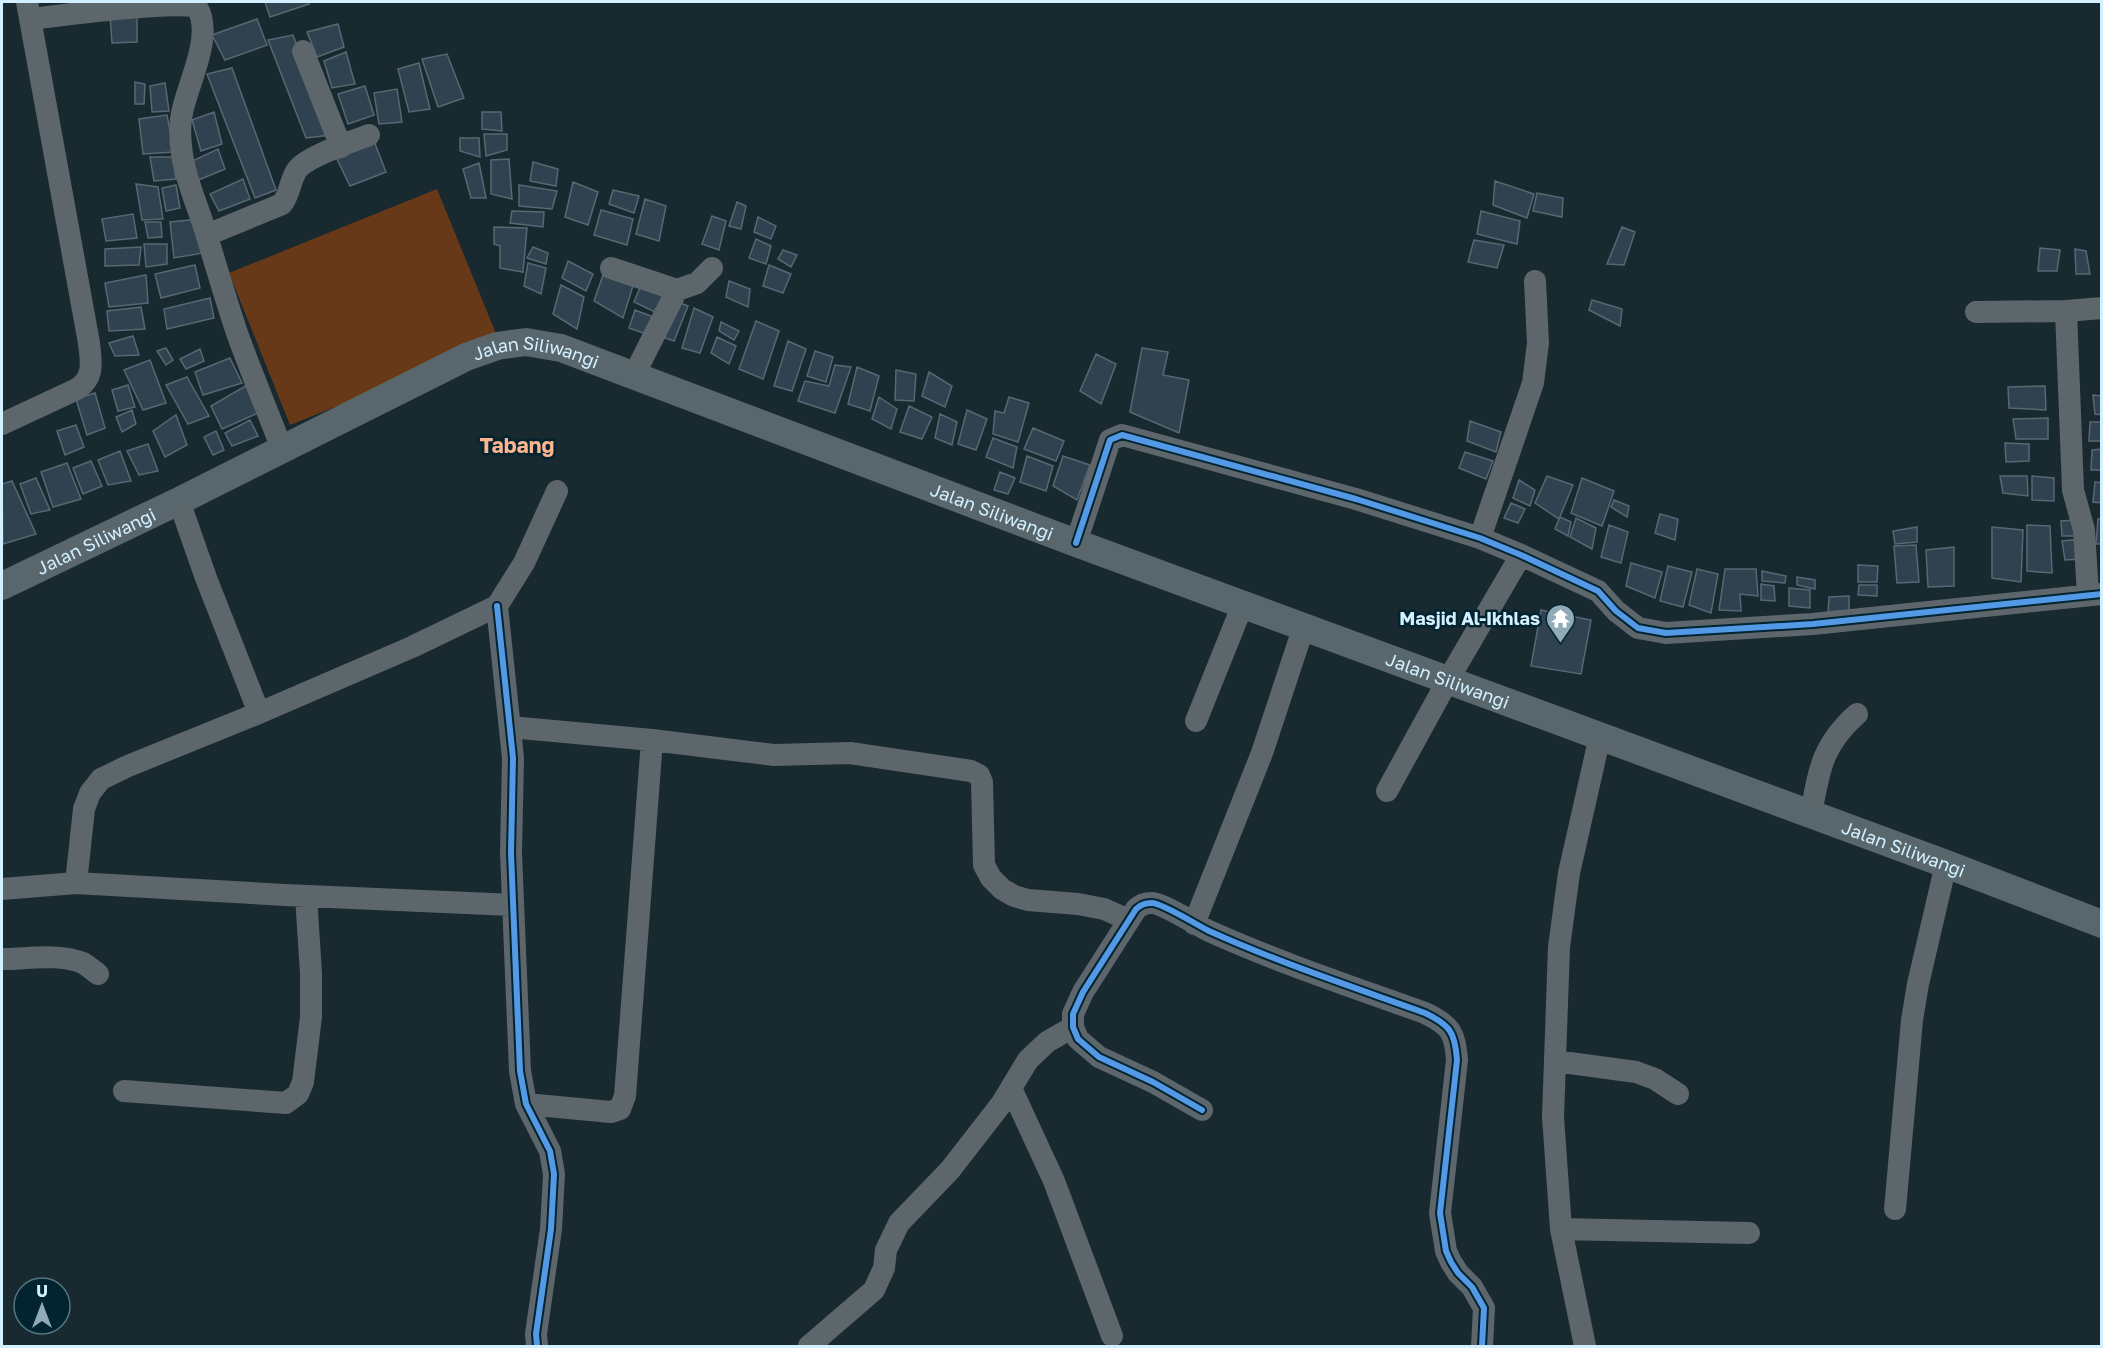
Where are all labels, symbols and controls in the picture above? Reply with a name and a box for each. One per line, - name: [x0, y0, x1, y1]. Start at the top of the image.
- street label: Jalan Siliwangi: [469, 331, 602, 372]
- district label: Tabang: [480, 432, 554, 458]
- street label: Jalan Siliwangi: [927, 478, 1057, 545]
- street label: Jalan Siliwangi: [32, 503, 159, 579]
- temple icon: Masjid Al-Ikhlas: [1545, 602, 1577, 644]
- place label: Masjid Al-Ikhlas: [1399, 607, 1540, 629]
- street label: Jalan Siliwangi: [1383, 647, 1512, 713]
- street label: Jalan Siliwangi: [1839, 816, 1968, 881]
- north arrow: [12, 1276, 72, 1336]
- text: U: [36, 1281, 48, 1301]

